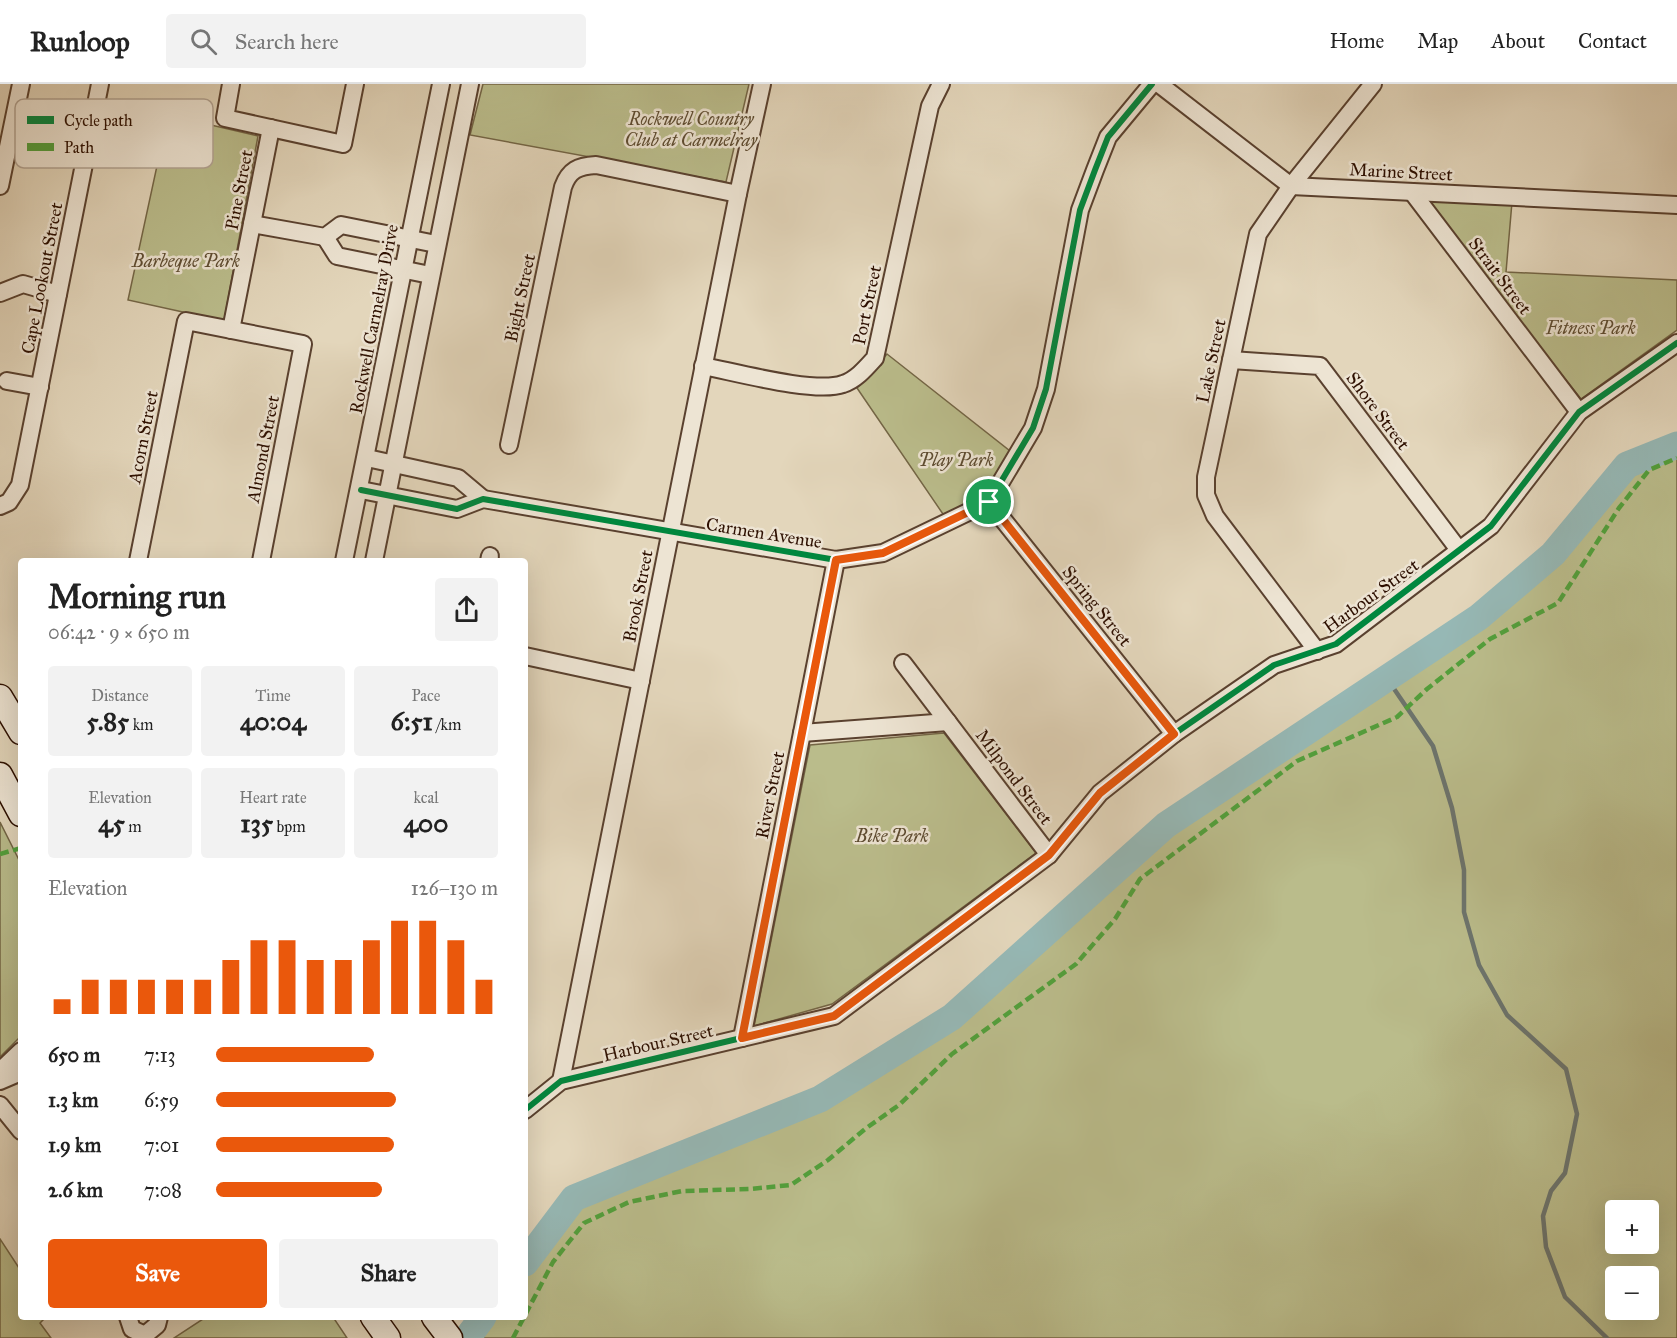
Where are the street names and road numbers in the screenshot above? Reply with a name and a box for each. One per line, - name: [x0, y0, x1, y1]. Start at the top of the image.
- street label: Pine Street: [220, 147, 258, 232]
- street label: Marine Street: [1349, 158, 1454, 186]
- street label: Cape Lookout Street: [17, 200, 68, 356]
- street label: Rockwell Carmelray Drive: [345, 222, 403, 416]
- street label: Strait Street: [1464, 233, 1537, 319]
- street label: Bight Street: [500, 251, 541, 345]
- street label: Port Street: [848, 263, 886, 347]
- street label: Lake Street: [1191, 316, 1231, 405]
- street label: Shore Street: [1341, 368, 1415, 455]
- street label: Acorn Street: [123, 388, 163, 486]
- street label: Almond Street: [242, 393, 284, 505]
- street label: Carmen Avenue: [705, 513, 823, 553]
- street label: Brook Street: [618, 547, 658, 644]
- street label: Harbour Street: [1319, 554, 1424, 638]
- street label: Spring Street: [1057, 561, 1137, 652]
- street label: Milpond Street: [971, 725, 1057, 830]
- street label: River Street: [751, 749, 789, 841]
- street label: Harbour Street: [601, 1019, 716, 1066]

